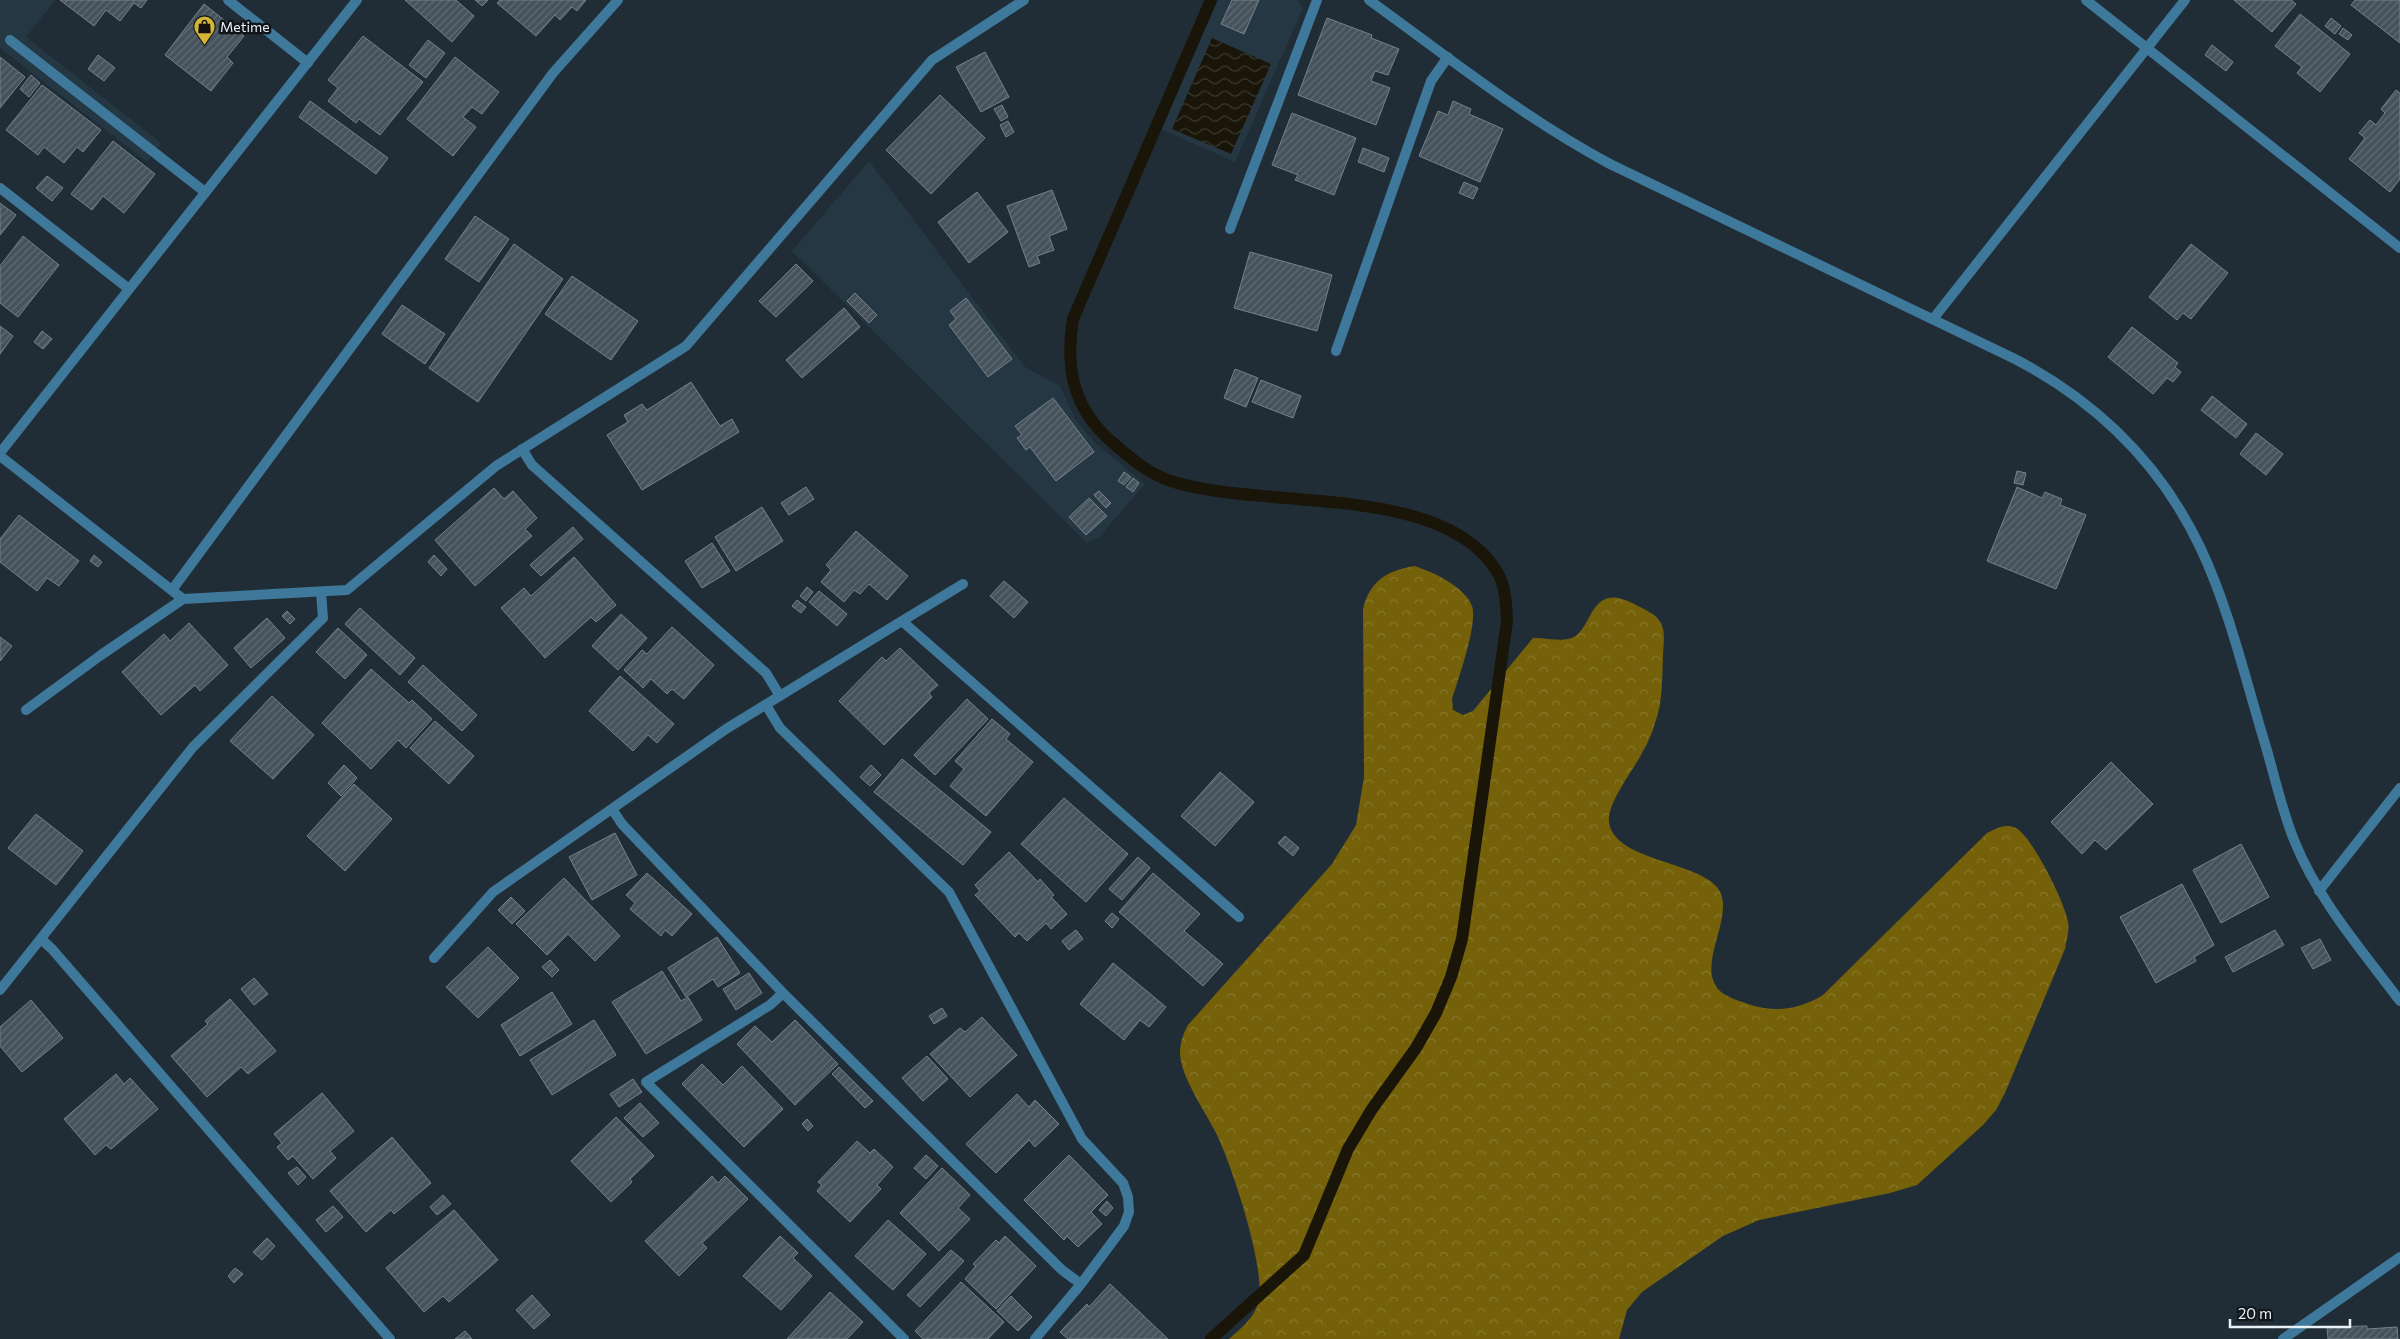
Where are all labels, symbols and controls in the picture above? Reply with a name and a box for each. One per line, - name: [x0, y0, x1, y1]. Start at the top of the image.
- shop icon: Metime: [192, 14, 216, 45]
- place label: Metime: [220, 18, 270, 35]
- scale bar: [2230, 1296, 2350, 1328]
- text: 20 m: [2238, 1304, 2272, 1322]

